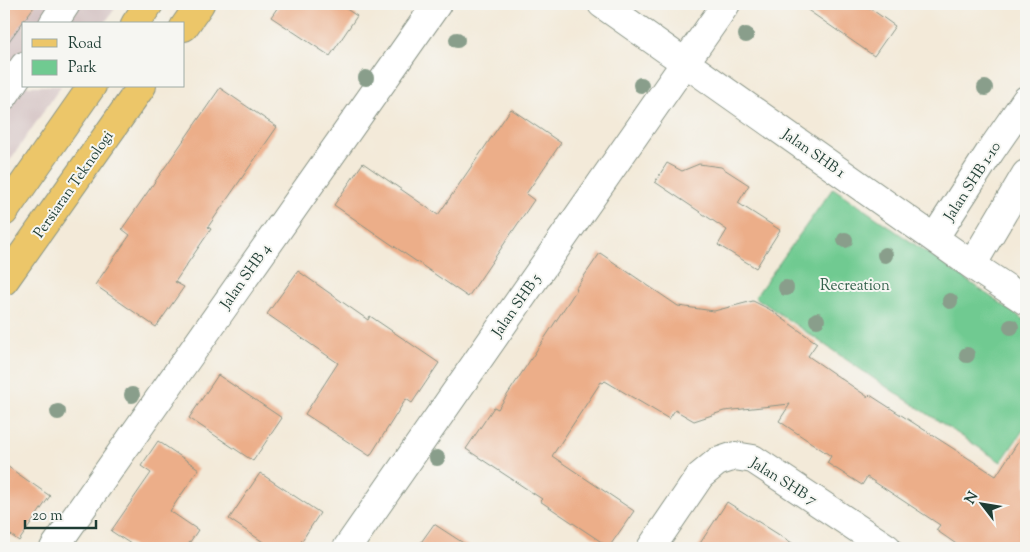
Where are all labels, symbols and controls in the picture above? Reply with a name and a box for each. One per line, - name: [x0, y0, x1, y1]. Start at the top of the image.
- legend: [22, 22, 185, 88]
- text: Road: [68, 34, 102, 55]
- text: Park: [68, 58, 97, 79]
- street label: Jalan SHB 1: [776, 124, 849, 184]
- street label: Persiaran Teknologi: [29, 127, 119, 243]
- street label: Jalan SHB 1-10: [939, 138, 1007, 226]
- street label: Jalan SHB 4: [215, 240, 277, 315]
- street label: Jalan SHB 5: [487, 270, 547, 343]
- park label: Recreation: [820, 276, 890, 297]
- street label: Jalan SHB 7: [745, 453, 821, 511]
- north arrow: [958, 480, 1008, 530]
- text: N: [961, 488, 984, 508]
- scale bar: [25, 497, 96, 529]
- text: 20 m: [32, 506, 63, 527]

